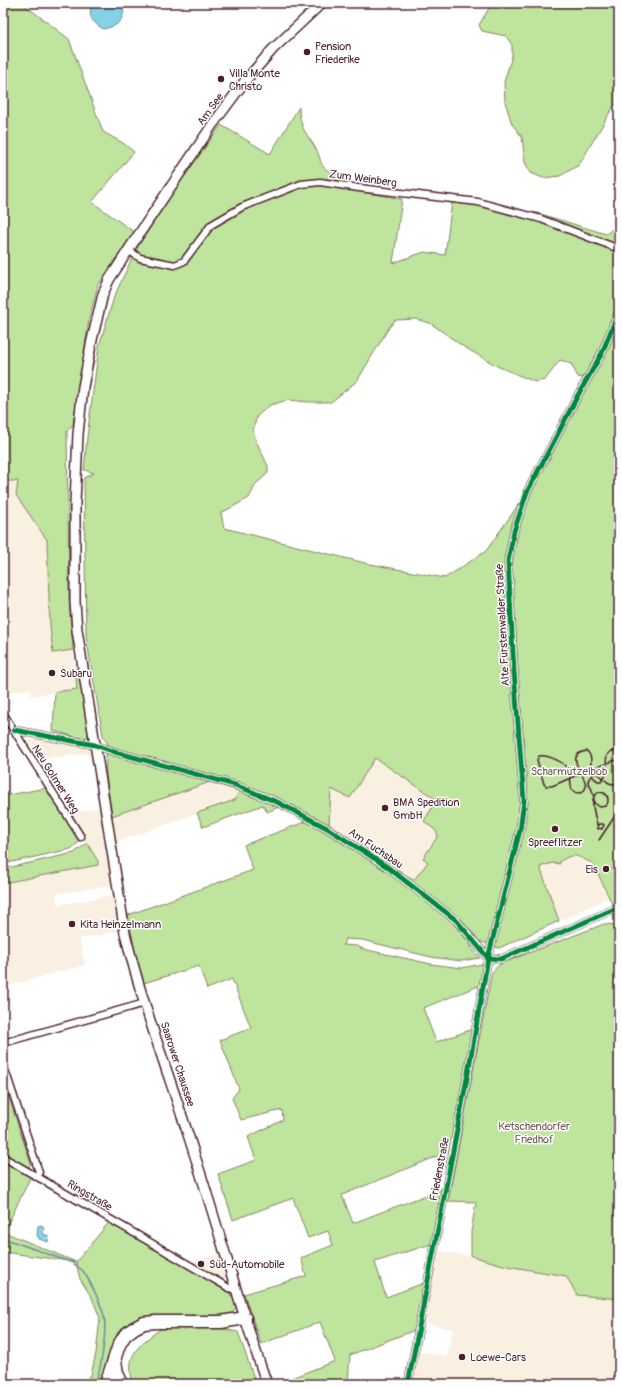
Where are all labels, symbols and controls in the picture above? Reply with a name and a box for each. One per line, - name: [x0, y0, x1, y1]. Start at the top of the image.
- place label: Pension Friederike: [315, 40, 360, 66]
- marker: Pension Friederike: [302, 47, 312, 57]
- place label: Villa Monte Christo: [229, 67, 281, 93]
- marker: Villa Monte Christo: [216, 74, 226, 84]
- street label: Am See: [194, 90, 227, 128]
- street label: Zum Weinberg: [328, 167, 398, 190]
- street label: Alte Fürstenwalder Straße: [493, 563, 512, 687]
- place label: Subaru: [60, 667, 92, 680]
- marker: Subaru: [47, 668, 57, 678]
- street label: Neu Golmer Weg: [29, 743, 82, 816]
- park label: Scharmützelbob: [531, 765, 607, 778]
- place label: BMA Spedition GmbH: [393, 796, 459, 822]
- marker: BMA Spedition GmbH: [380, 803, 390, 813]
- marker: Spreeflitzer: [550, 824, 560, 834]
- street label: Am Fuchsbau: [346, 825, 405, 871]
- place label: Spreeflitzer: [528, 836, 582, 849]
- place label: Eis: [585, 863, 598, 876]
- marker: Eis: [601, 864, 611, 874]
- place label: Kita Heinzelmann: [80, 918, 161, 931]
- marker: Kita Heinzelmann: [67, 919, 77, 929]
- street label: Saarower Chaussee: [158, 1020, 198, 1109]
- park label: Ketschendorfer Friedhof: [498, 1120, 570, 1146]
- street label: Friedenstraße: [427, 1136, 452, 1202]
- street label: Ringstraße: [65, 1177, 115, 1214]
- place label: Süd-Automobile: [209, 1258, 285, 1271]
- marker: Süd-Automobile: [196, 1259, 206, 1269]
- place label: Loewe-Cars: [470, 1351, 526, 1364]
- marker: Loewe-Cars: [457, 1352, 467, 1362]

